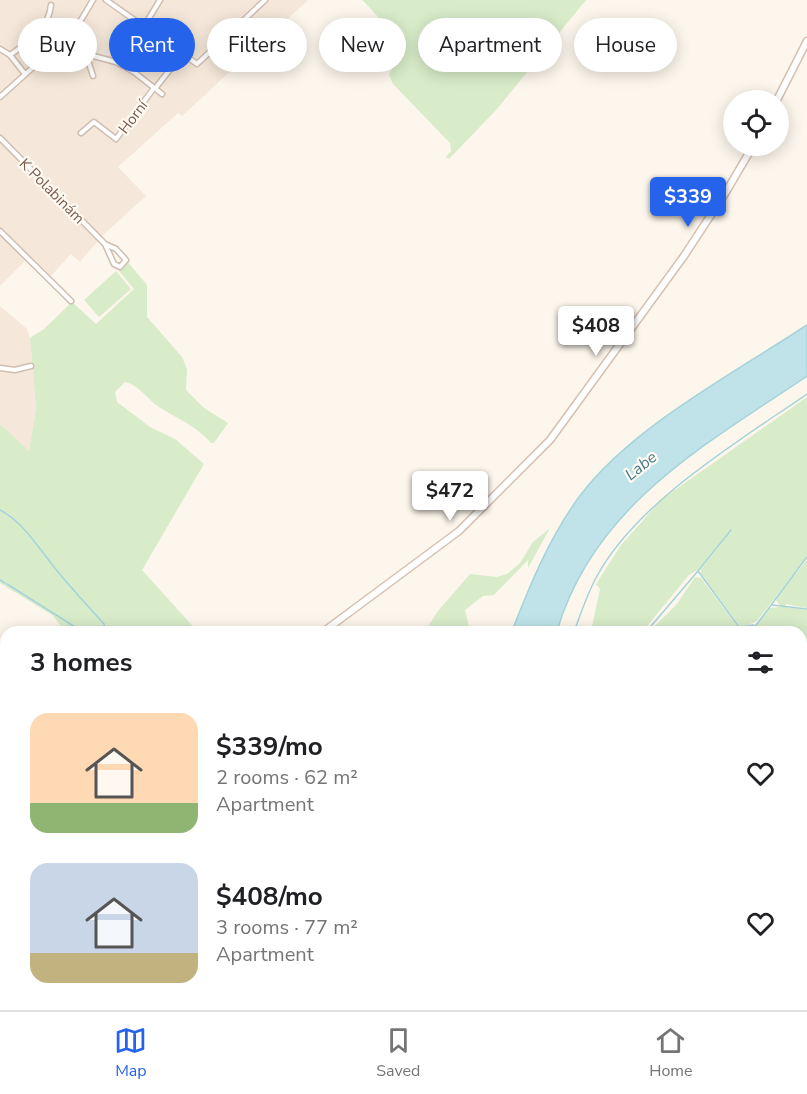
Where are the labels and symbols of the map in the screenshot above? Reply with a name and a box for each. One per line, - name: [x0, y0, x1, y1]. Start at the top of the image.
- street label: Horní: [114, 95, 153, 138]
- street label: K Polabinám: [15, 154, 89, 228]
- pin: $339: [652, 177, 724, 228]
- pin: $408: [560, 306, 632, 357]
- water label: Labe: [620, 446, 662, 486]
- pin: $472: [414, 471, 486, 522]

